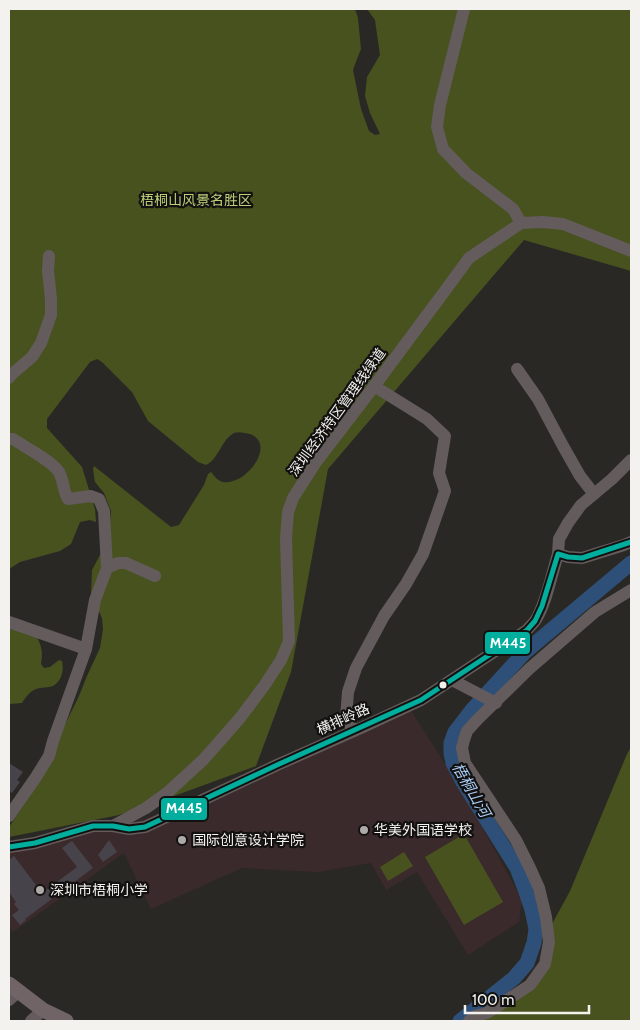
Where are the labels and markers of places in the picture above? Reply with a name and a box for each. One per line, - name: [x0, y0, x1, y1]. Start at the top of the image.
- unlabelled marker: [438, 680, 448, 690]
- place label: 华美外国语学校: [374, 821, 472, 839]
- marker: 华美外国语学校: [358, 824, 370, 836]
- place label: 国际创意设计学院: [192, 831, 304, 849]
- marker: 国际创意设计学院: [176, 834, 188, 846]
- place label: 深圳市梧桐小学: [50, 881, 148, 899]
- marker: 深圳市梧桐小学: [34, 884, 46, 896]

